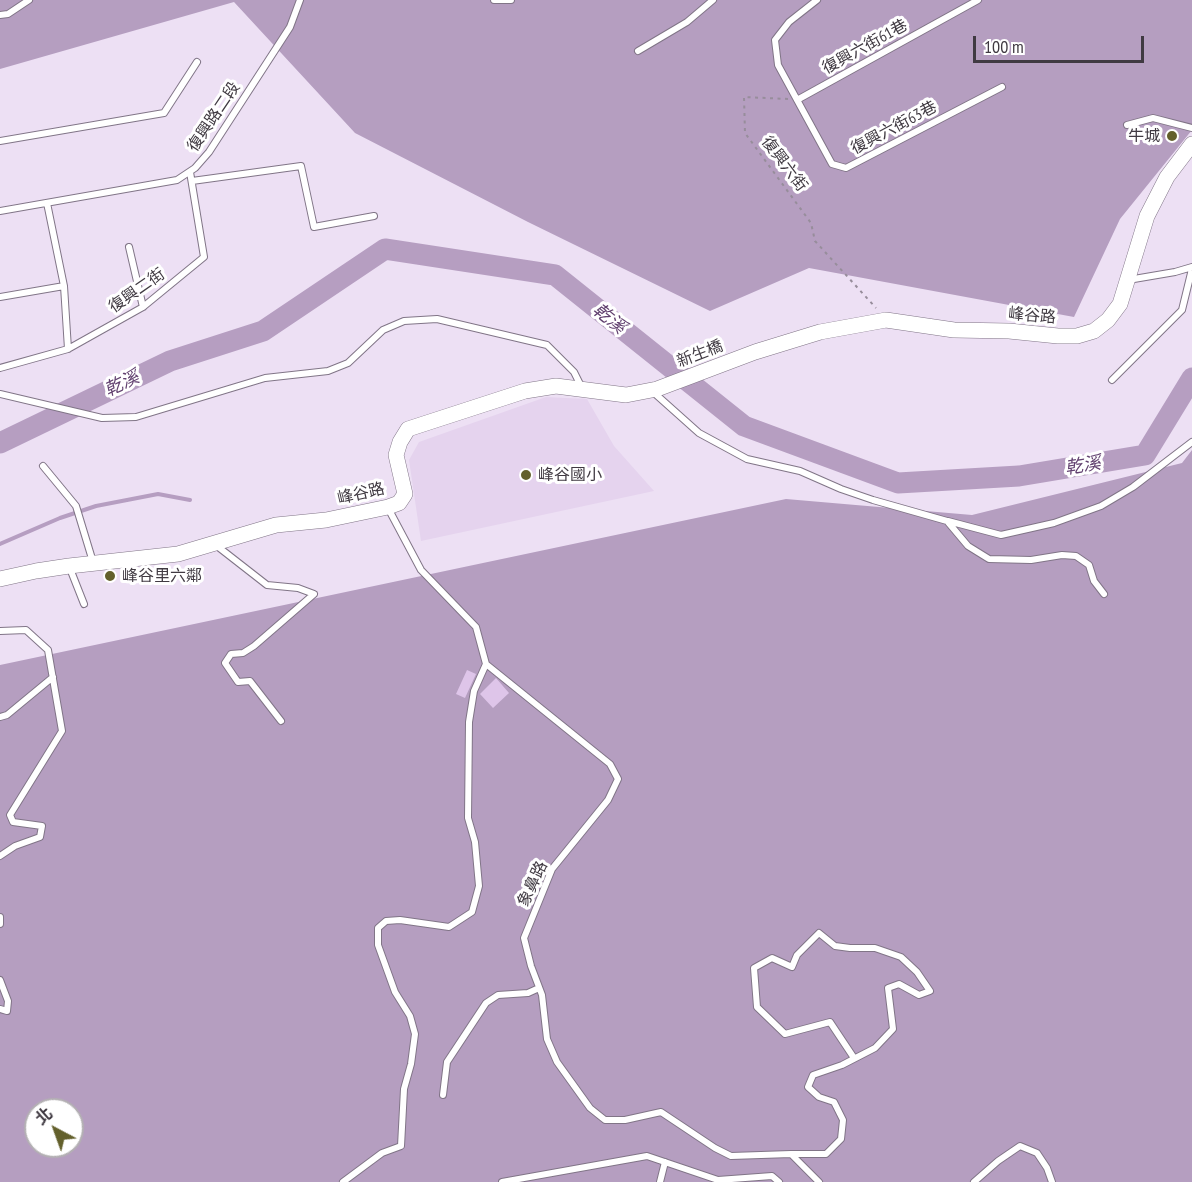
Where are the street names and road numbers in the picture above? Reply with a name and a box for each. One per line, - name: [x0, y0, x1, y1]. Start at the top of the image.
- street label: 復興六街61巷: [819, 16, 911, 78]
- street label: 復興路二段: [184, 78, 244, 156]
- street label: 復興六街63巷: [848, 97, 940, 159]
- street label: 復興六街: [757, 133, 811, 195]
- street label: 復興二街: [105, 265, 169, 317]
- street label: 峰谷路: [1007, 304, 1057, 328]
- street label: 新生橋: [674, 336, 726, 372]
- street label: 峰谷路: [335, 479, 387, 509]
- street label: 象鼻路: [514, 858, 552, 910]

